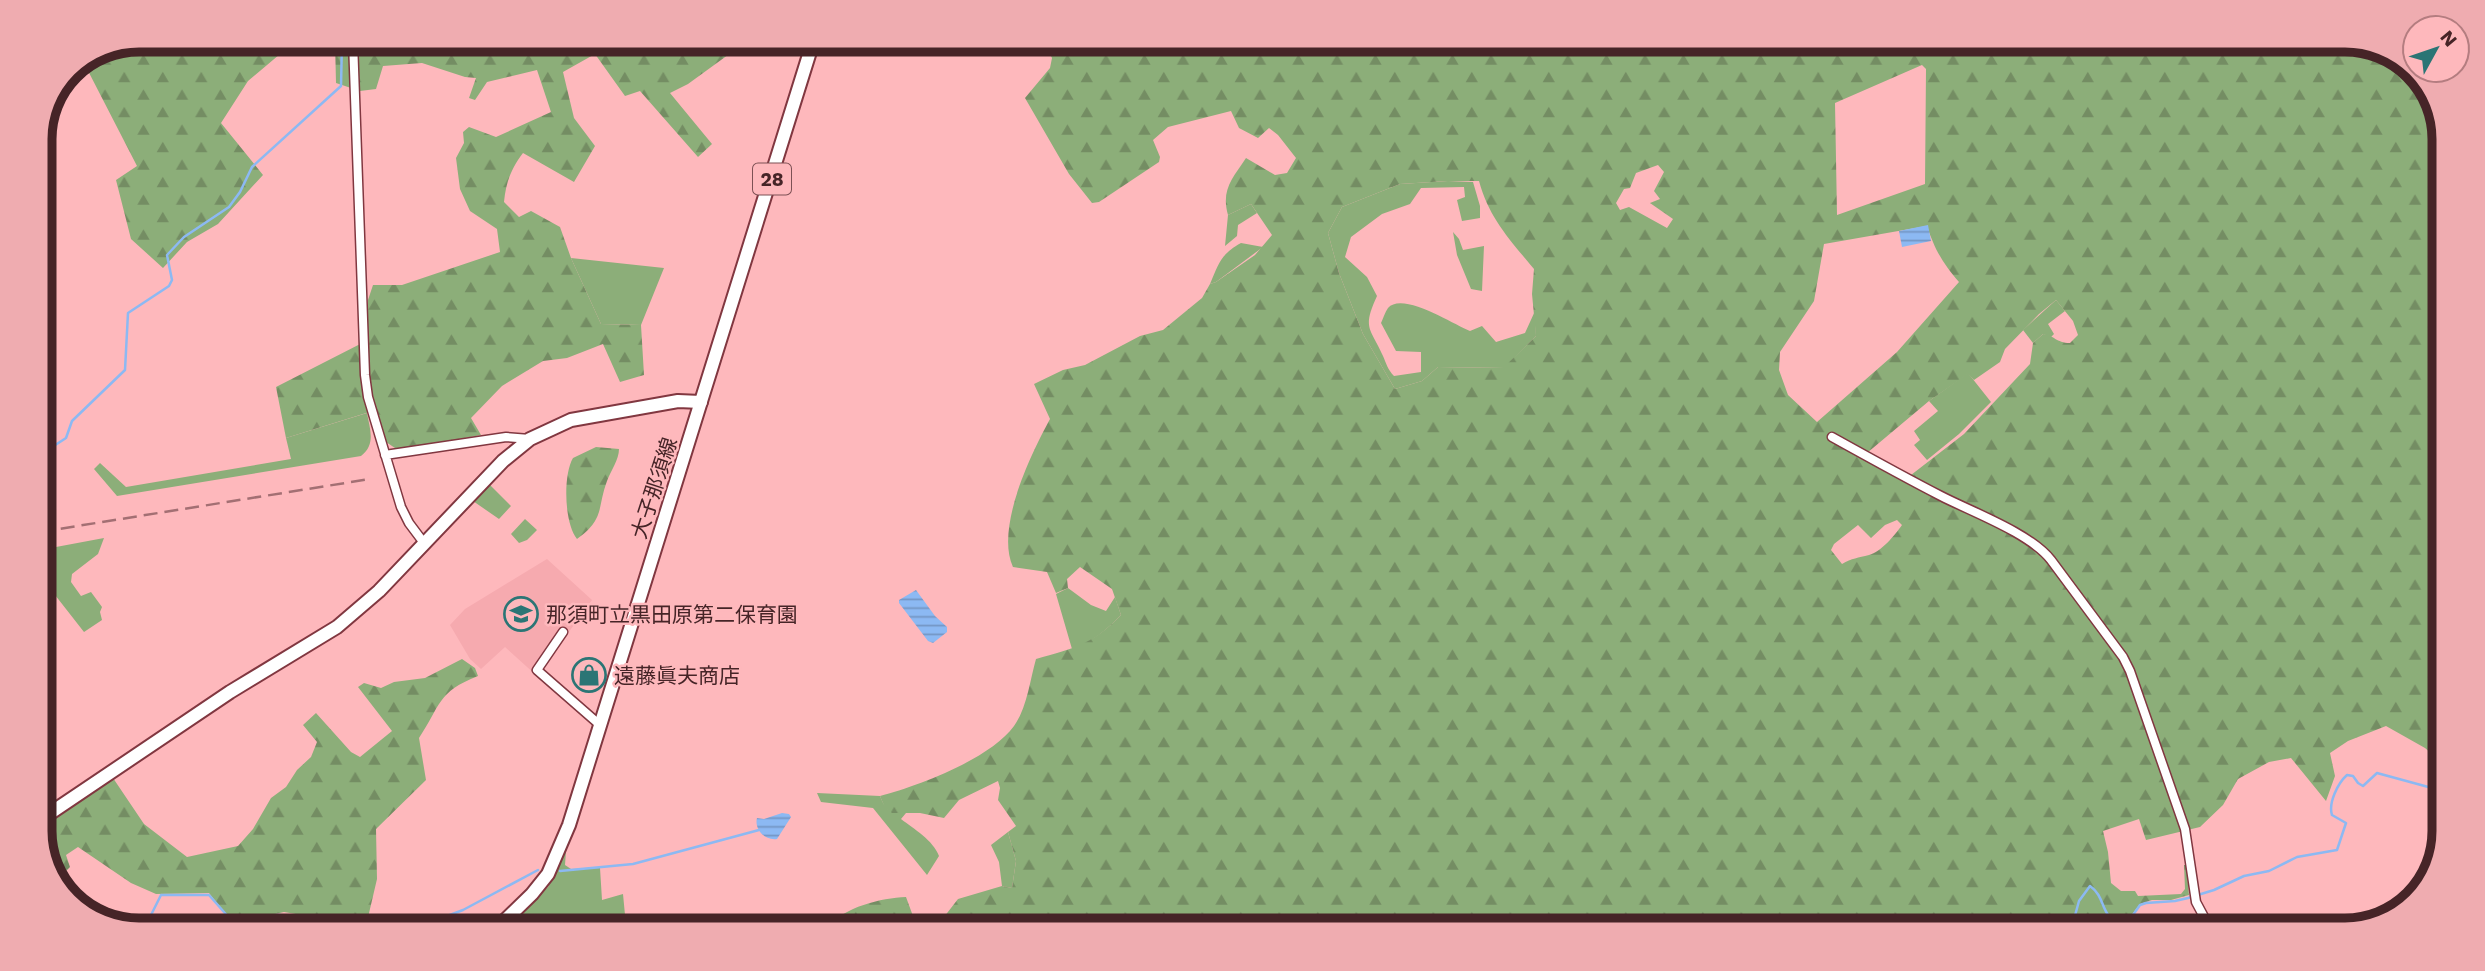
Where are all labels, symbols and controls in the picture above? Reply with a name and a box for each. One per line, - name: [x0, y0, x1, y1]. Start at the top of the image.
- north arrow: [2401, 14, 2471, 84]
- text: N: [2435, 26, 2462, 51]
- road number: 28: [753, 164, 791, 195]
- street label: 大子那須線: [626, 434, 682, 542]
- school or university icon: 那須町立黒田原第二保育園: [502, 595, 540, 633]
- place label: 那須町立黒田原第二保育園: [546, 602, 798, 627]
- shop icon: 遠藤眞夫商店: [570, 656, 608, 694]
- place label: 遠藤眞夫商店: [614, 663, 740, 688]

